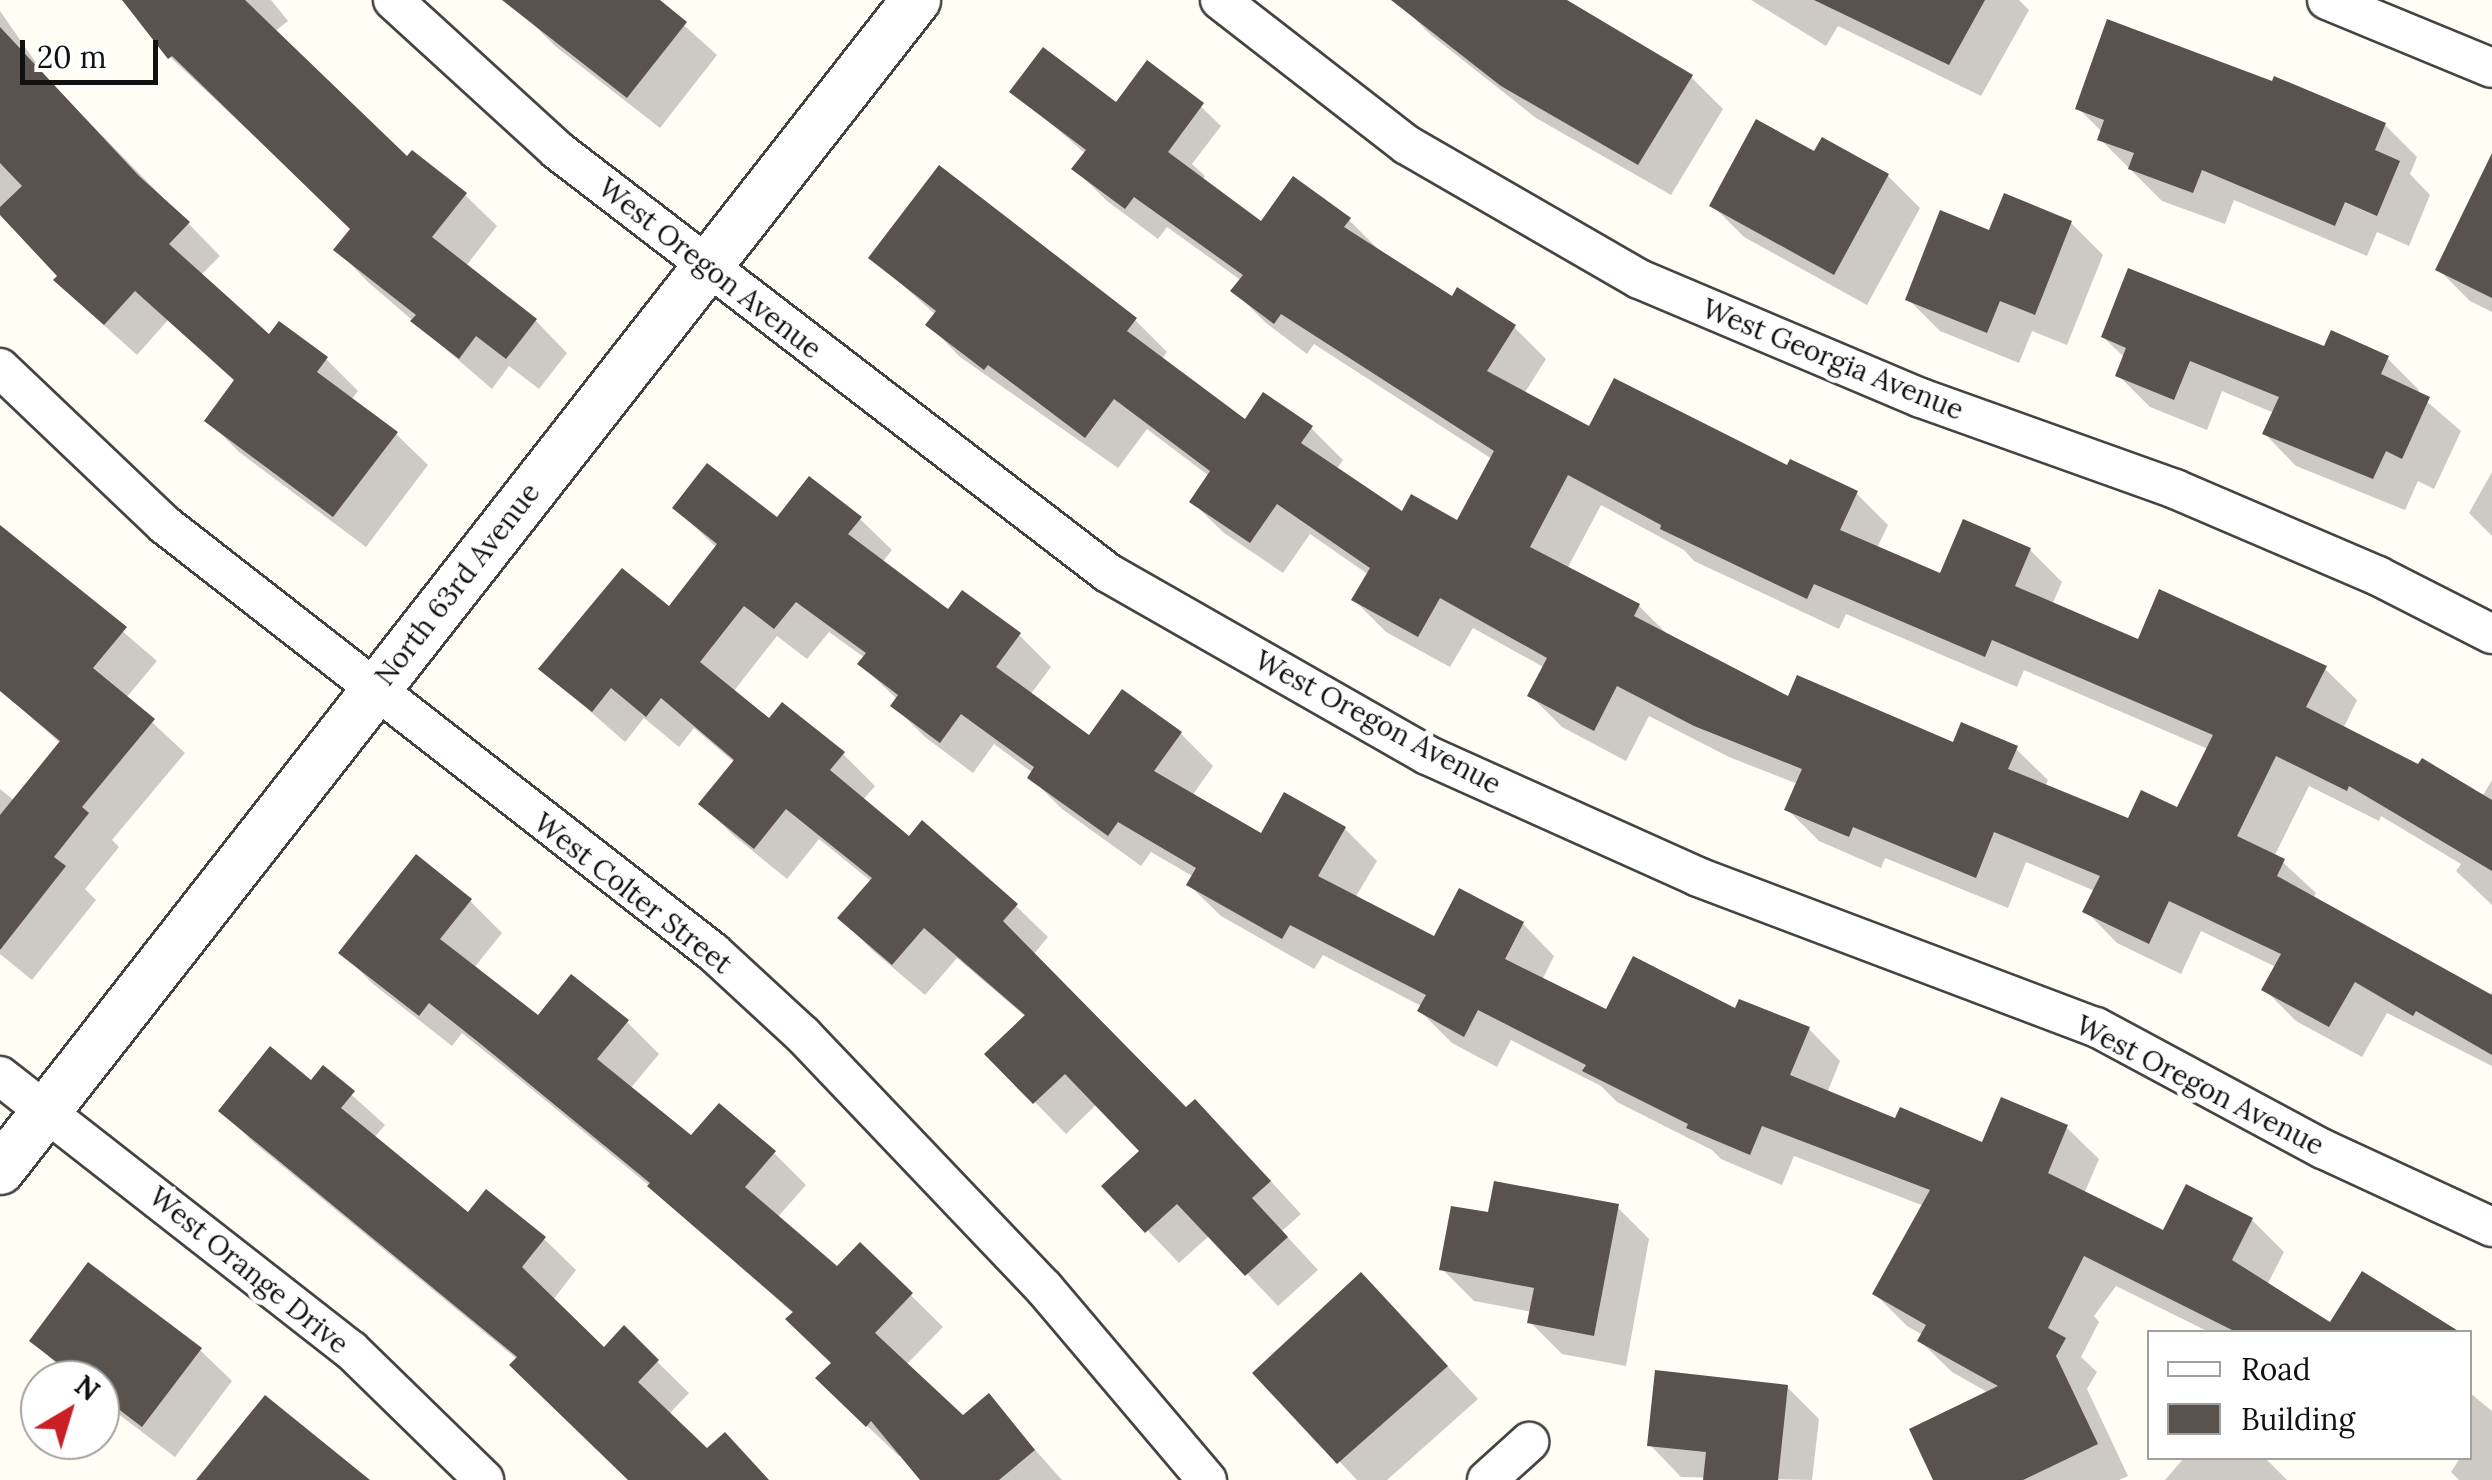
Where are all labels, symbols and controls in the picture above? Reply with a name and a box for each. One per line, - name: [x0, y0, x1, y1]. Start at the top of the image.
- scale bar: [25, 20, 162, 82]
- text: 20 m: [37, 38, 106, 76]
- street label: West Oregon Avenue: [592, 171, 828, 365]
- street label: West Georgia Avenue: [1698, 291, 1968, 427]
- street label: North 63rd Avenue: [368, 476, 546, 692]
- street label: West Oregon Avenue: [1249, 643, 1507, 801]
- street label: West Colter Street: [527, 805, 739, 981]
- street label: West Oregon Avenue: [2071, 1008, 2329, 1162]
- street label: West Orange Drive: [143, 1179, 355, 1361]
- legend: [2147, 1330, 2472, 1460]
- text: Road: [2241, 1350, 2311, 1388]
- north arrow: [20, 1360, 120, 1460]
- text: N: [68, 1367, 107, 1409]
- text: Building: [2241, 1400, 2355, 1438]

